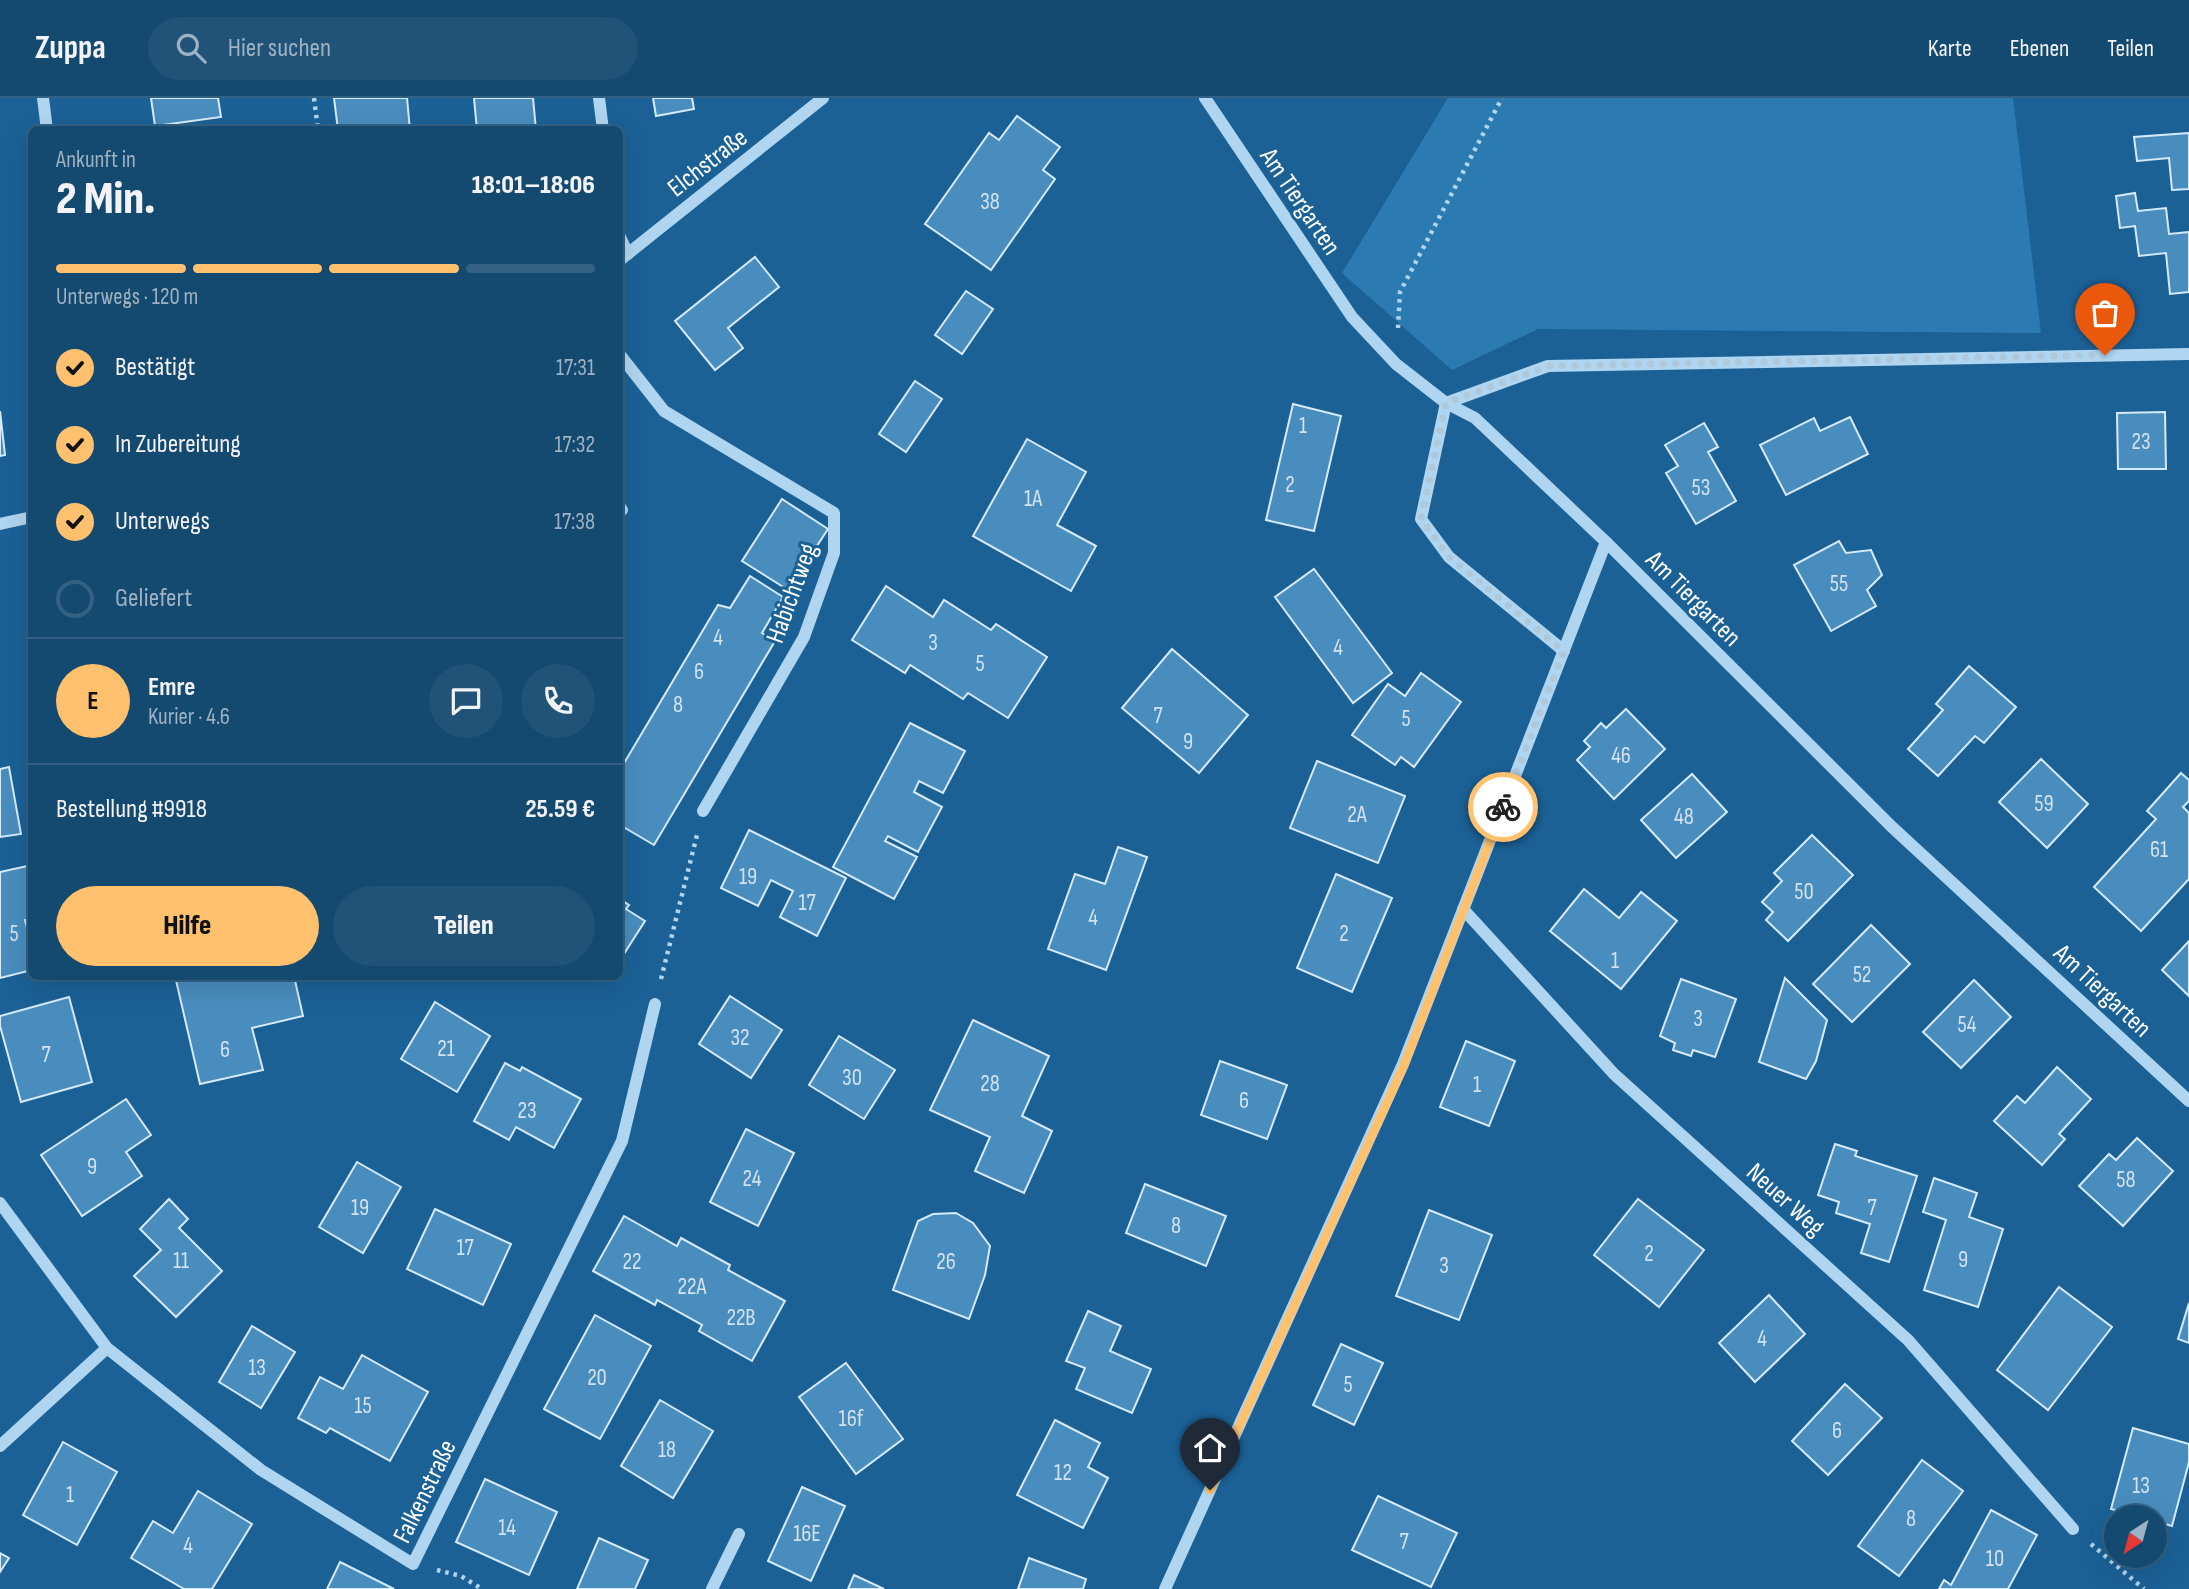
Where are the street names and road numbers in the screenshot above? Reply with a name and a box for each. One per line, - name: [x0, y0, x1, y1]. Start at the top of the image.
- street label: Elchstraße: [662, 122, 754, 204]
- street label: Am Tiergarten: [1252, 142, 1347, 261]
- street label: Habichtweg: [760, 539, 825, 648]
- street label: Am Tiergarten: [1638, 544, 1747, 653]
- street label: Am Tiergarten: [2046, 937, 2157, 1044]
- street label: Neuer Weg: [1740, 1157, 1830, 1243]
- street label: Falkenstraße: [387, 1435, 464, 1548]

